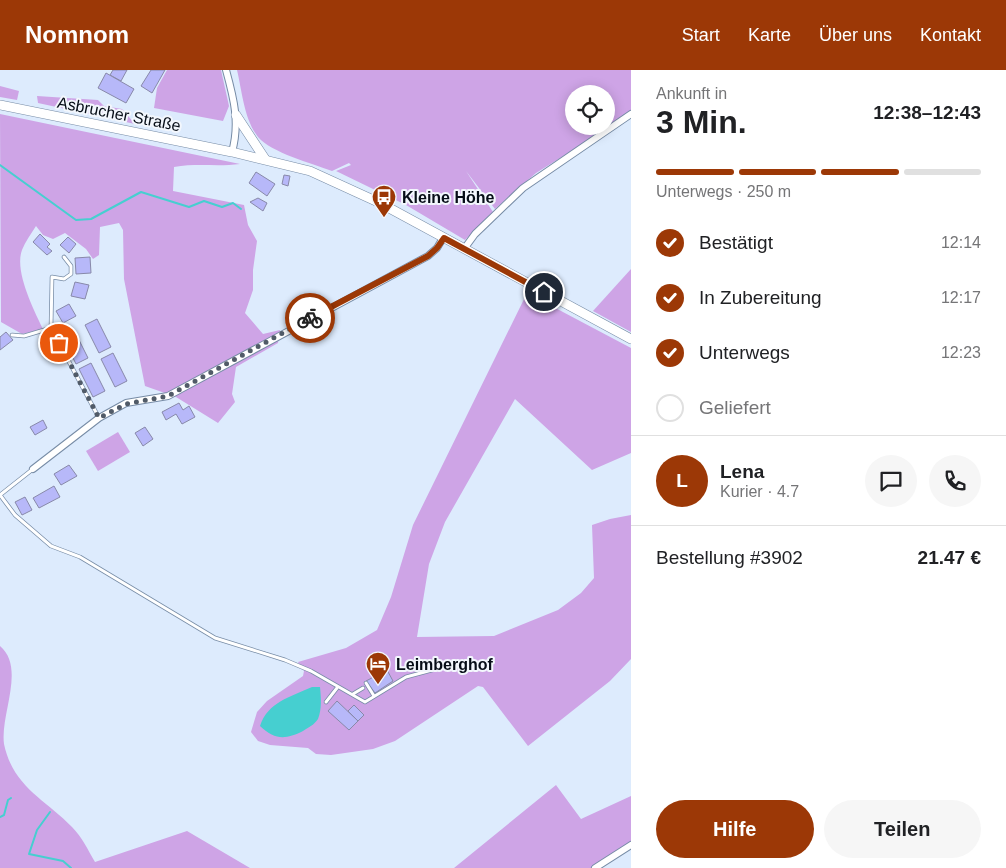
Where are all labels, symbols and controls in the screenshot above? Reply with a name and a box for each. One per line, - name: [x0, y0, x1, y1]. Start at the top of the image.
- text: Nomnom: [25, 21, 129, 48]
- text: Start: [682, 25, 720, 45]
- text: Karte: [748, 25, 791, 45]
- text: Über uns: [819, 25, 892, 45]
- text: Kontakt: [920, 25, 981, 45]
- map controls: [565, 85, 615, 135]
- button: locate: [565, 85, 615, 135]
- text: Ankunft in: [656, 85, 727, 102]
- street label: Asbrucher Straße: [56, 94, 182, 134]
- text: 12:38–12:43: [873, 102, 981, 123]
- text: 3 Min.: [656, 104, 747, 140]
- text: Unterwegs · 250 m: [656, 183, 791, 200]
- bus stop icon: Kleine Höhe: [371, 184, 397, 218]
- place label: Kleine Höhe: [402, 189, 495, 206]
- icon: check: [656, 229, 684, 257]
- text: Bestätigt: [699, 232, 773, 253]
- text: 12:14: [941, 234, 981, 251]
- pin: [523, 271, 565, 313]
- icon: home: [530, 278, 558, 306]
- icon: check: [656, 284, 684, 312]
- text: In Zubereitung: [699, 287, 822, 308]
- text: 12:17: [941, 289, 981, 306]
- courier: [285, 293, 335, 343]
- icon: bike: [296, 304, 324, 332]
- pin: [38, 322, 80, 364]
- icon: bag: [45, 329, 73, 357]
- icon: check: [656, 339, 684, 367]
- text: Unterwegs: [699, 342, 790, 363]
- text: 12:23: [941, 344, 981, 361]
- text: Geliefert: [699, 397, 771, 418]
- button: chat: [865, 455, 917, 507]
- button: phone: [929, 455, 981, 507]
- text: Lena: [720, 461, 764, 482]
- text: L: [676, 470, 688, 491]
- text: Kurier · 4.7: [720, 483, 799, 500]
- text: Bestellung #3902: [656, 547, 803, 568]
- text: 21.47 €: [918, 547, 981, 568]
- hotel icon: Leimberghof: [365, 651, 391, 685]
- place label: Leimberghof: [396, 656, 494, 673]
- button: Hilfe: [656, 800, 814, 858]
- button: Teilen: [824, 800, 981, 858]

